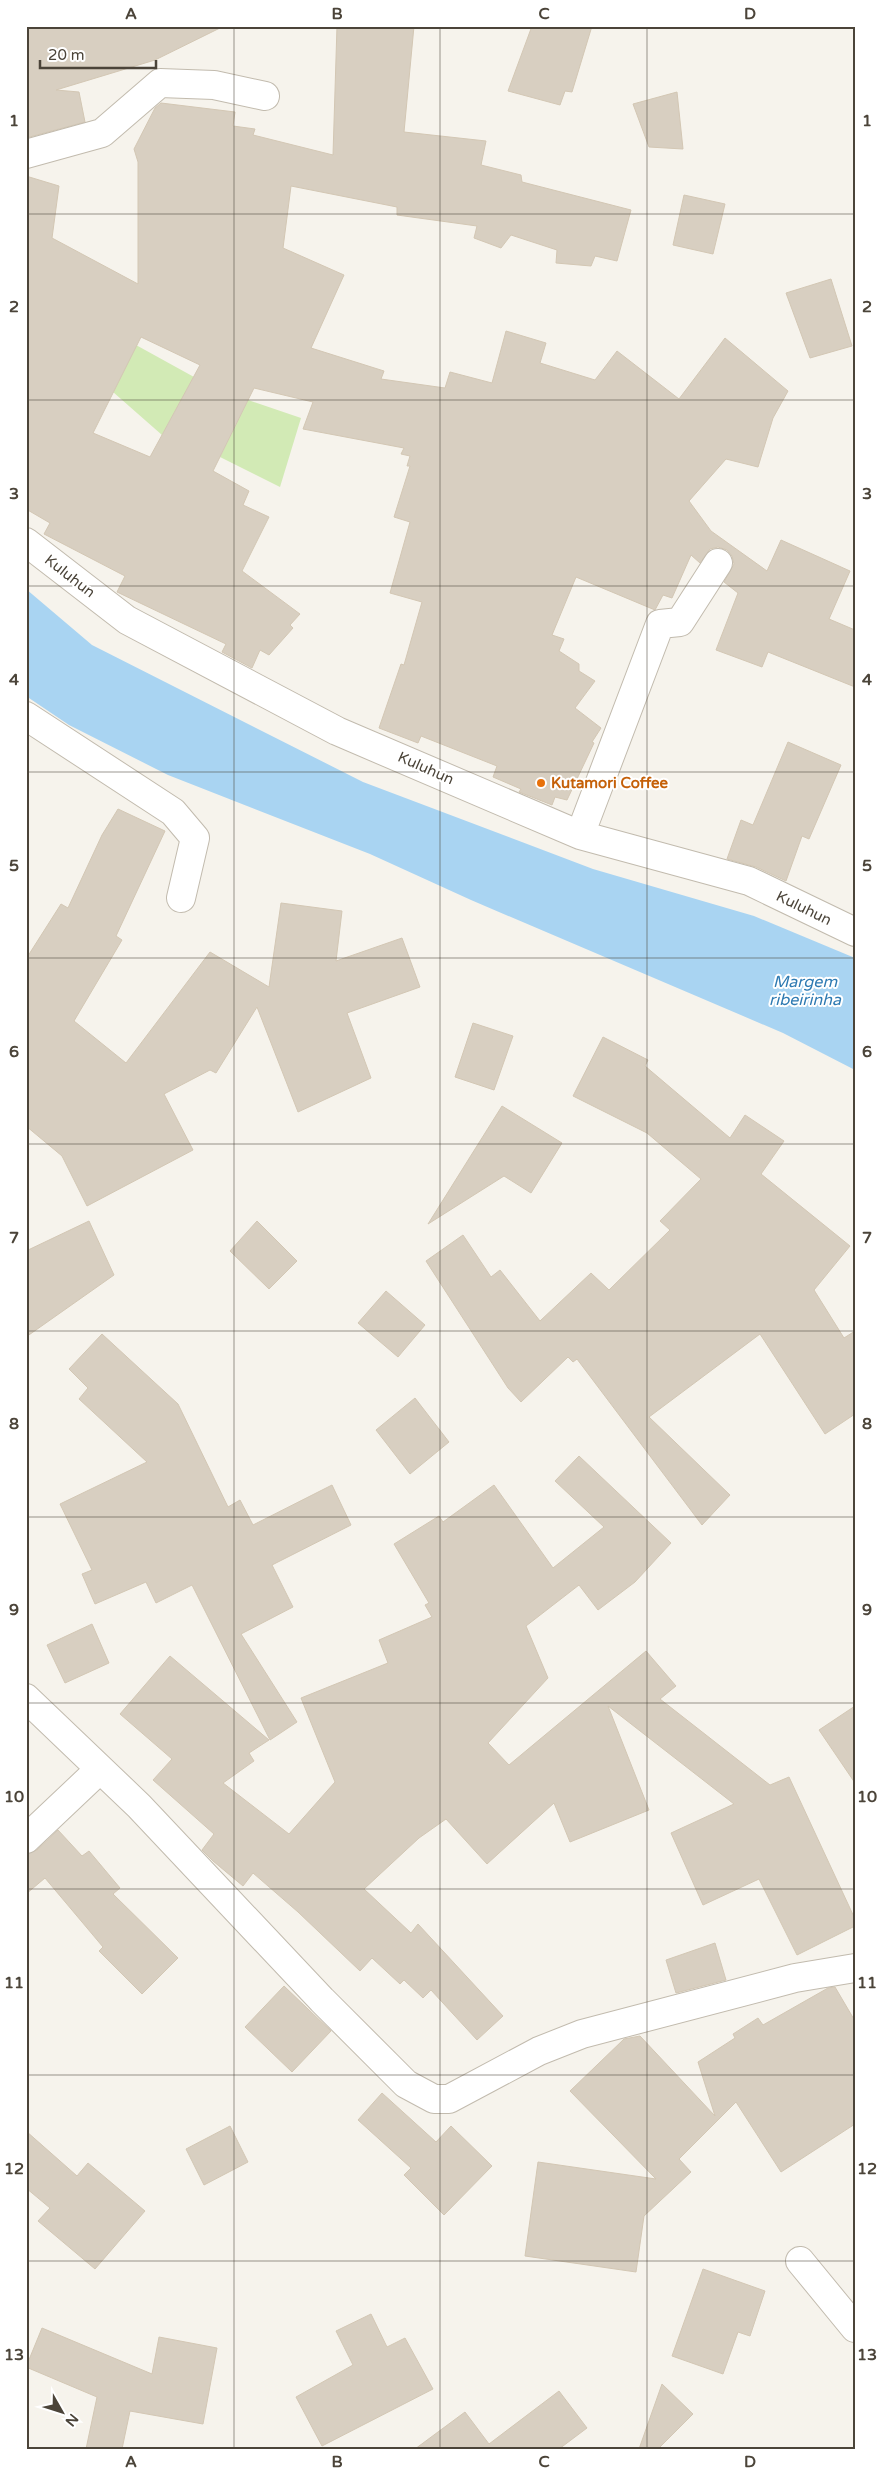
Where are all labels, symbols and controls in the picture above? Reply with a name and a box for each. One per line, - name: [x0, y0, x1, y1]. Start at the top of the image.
- text: A: [125, 4, 137, 24]
- text: B: [331, 4, 343, 24]
- text: C: [538, 4, 550, 24]
- text: D: [744, 4, 756, 24]
- scale bar: [40, 38, 156, 70]
- text: 20 m: [48, 46, 85, 64]
- text: 1: [9, 111, 19, 131]
- text: 1: [862, 111, 872, 131]
- text: 2: [9, 297, 19, 317]
- text: 2: [862, 297, 872, 317]
- text: 3: [9, 484, 19, 504]
- text: 3: [862, 484, 872, 504]
- street label: Kuluhun: [41, 551, 99, 601]
- text: 4: [9, 670, 19, 690]
- text: 4: [862, 670, 872, 690]
- street label: Kuluhun: [395, 748, 457, 788]
- place label: Kutamori Coffee: [551, 774, 669, 792]
- marker: Kutamori Coffee: [535, 777, 547, 789]
- text: 5: [9, 856, 19, 876]
- text: 5: [862, 856, 872, 876]
- street label: Kuluhun: [773, 887, 835, 929]
- water label: Margem ribeirinha: [769, 972, 842, 1010]
- text: 6: [9, 1042, 19, 1062]
- text: 6: [862, 1042, 872, 1062]
- text: 7: [9, 1228, 19, 1248]
- text: 7: [862, 1228, 872, 1248]
- text: 8: [9, 1414, 19, 1434]
- text: 8: [862, 1414, 872, 1434]
- text: 9: [9, 1600, 19, 1620]
- text: 9: [862, 1600, 872, 1620]
- text: 10: [4, 1787, 24, 1807]
- text: 10: [857, 1787, 877, 1807]
- text: 11: [4, 1973, 24, 1993]
- text: 11: [857, 1973, 877, 1993]
- text: 12: [4, 2159, 24, 2179]
- text: 12: [857, 2159, 877, 2179]
- text: 13: [4, 2345, 24, 2365]
- text: 13: [857, 2345, 877, 2365]
- north arrow: [38, 2388, 88, 2438]
- text: N: [62, 2410, 82, 2430]
- text: A: [125, 2452, 137, 2472]
- text: B: [331, 2452, 343, 2472]
- text: C: [538, 2452, 550, 2472]
- text: D: [744, 2452, 756, 2472]

